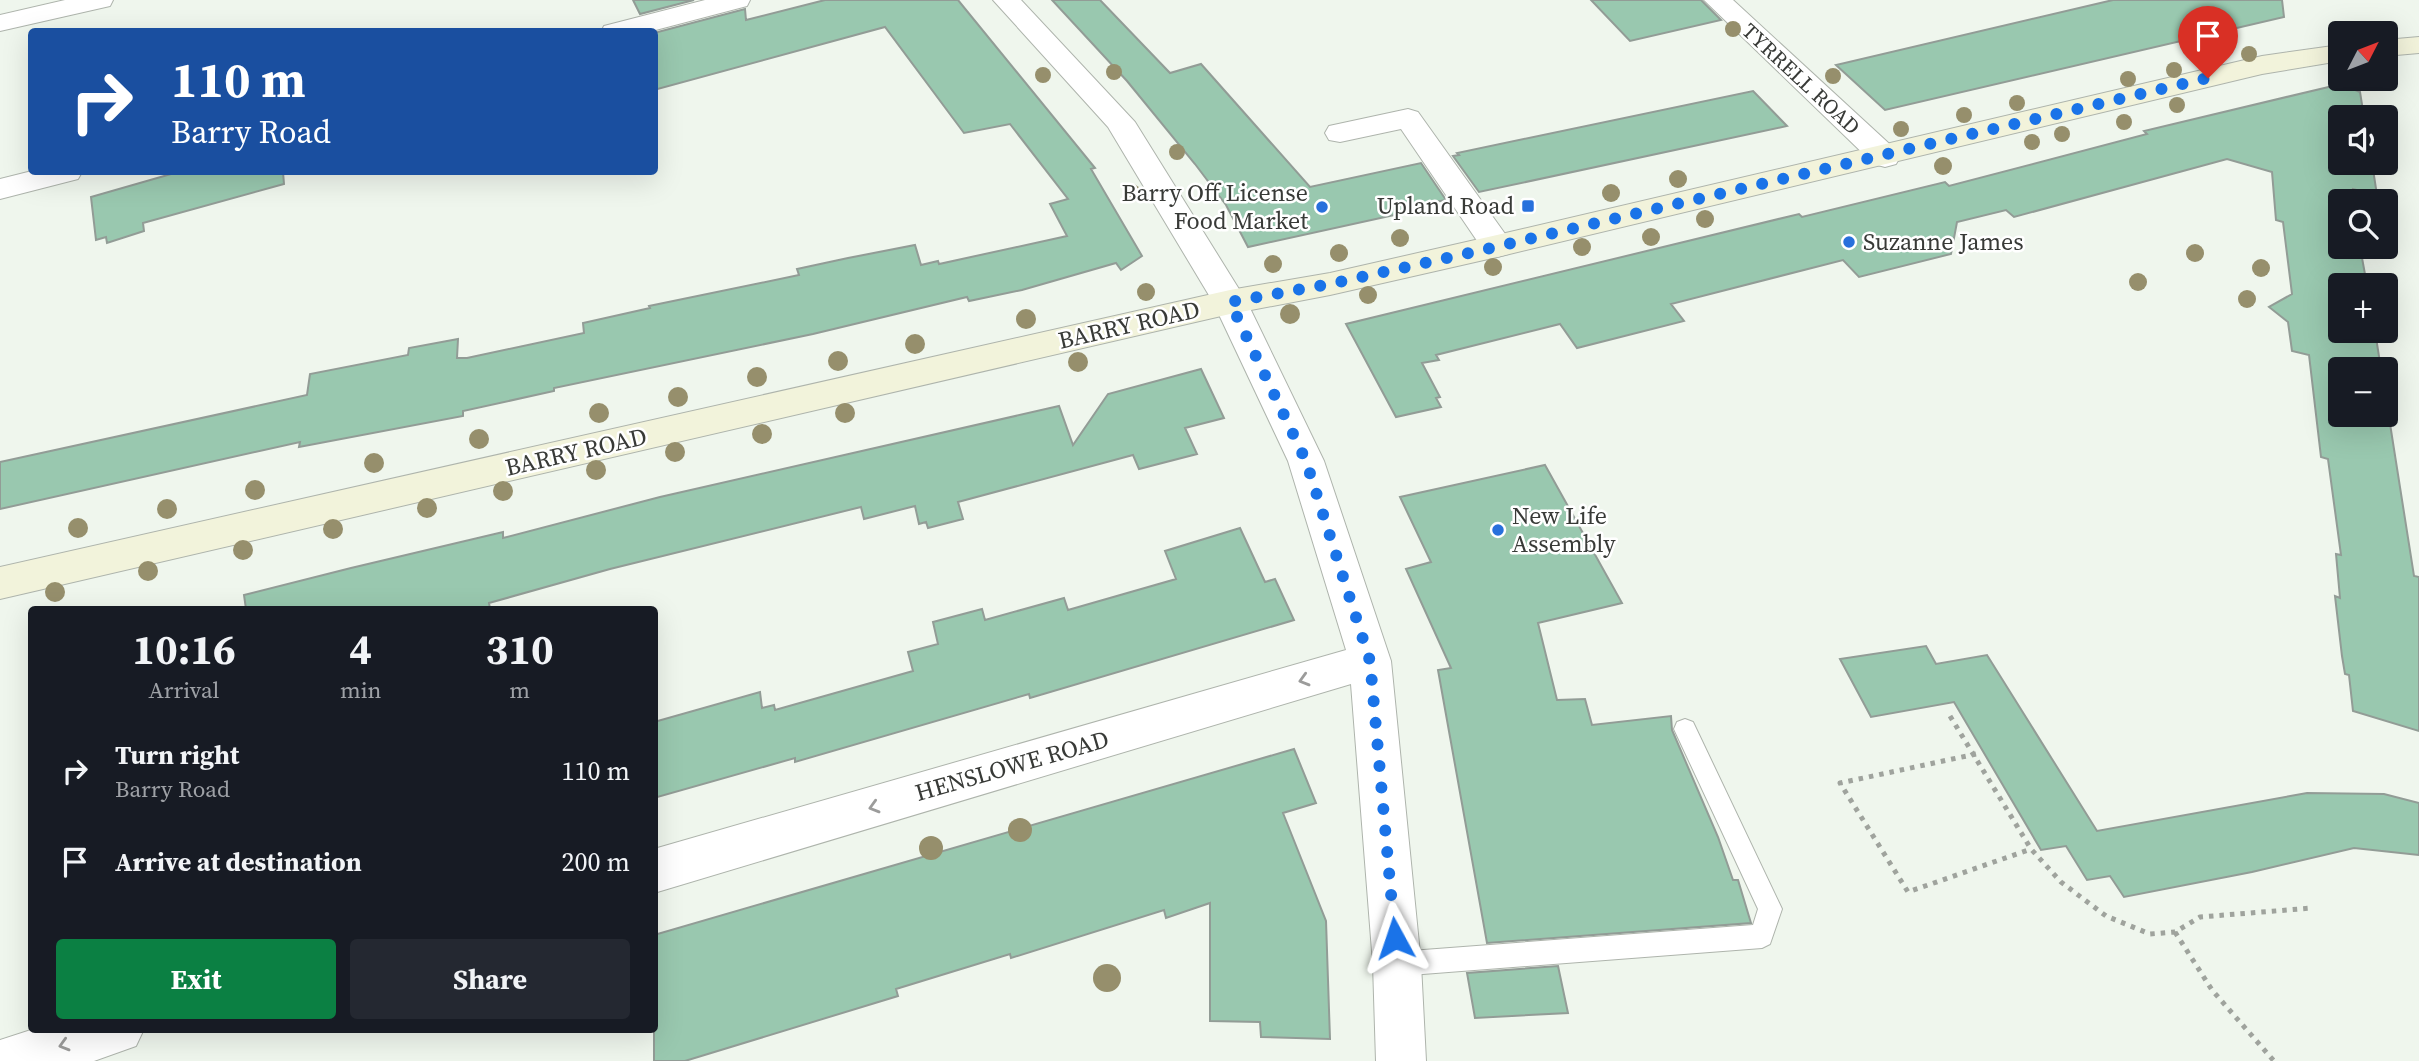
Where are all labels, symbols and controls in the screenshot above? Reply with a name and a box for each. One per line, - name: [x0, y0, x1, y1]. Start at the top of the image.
- pin: [2178, 6, 2238, 78]
- street label: TYRRELL ROAD: [1736, 16, 1867, 141]
- icon: arrive: [2189, 17, 2227, 55]
- north arrow: [2328, 21, 2398, 91]
- map controls: [2328, 21, 2398, 427]
- text: 110 m: [171, 46, 306, 113]
- icon: right: [56, 56, 147, 147]
- button: sound: [2328, 105, 2398, 175]
- text: Barry Road: [171, 110, 331, 154]
- place label: Barry Off License Food Market: [1121, 176, 1308, 237]
- place label: Upland Road: [1377, 189, 1514, 222]
- button: search: [2328, 189, 2398, 259]
- marker: Upland Road: [1520, 198, 1536, 214]
- marker: Barry Off License Food Market: [1314, 199, 1330, 215]
- place label: Suzanne James: [1863, 225, 2024, 258]
- marker: Suzanne James: [1841, 234, 1857, 250]
- button: +: [2328, 273, 2398, 343]
- street label: BARRY ROAD: [1055, 292, 1203, 357]
- button: −: [2328, 357, 2398, 427]
- street label: BARRY ROAD: [502, 419, 650, 484]
- place label: New Life Assembly: [1512, 499, 1616, 560]
- marker: New Life Assembly: [1490, 522, 1506, 538]
- text: 10:16: [132, 620, 236, 678]
- text: 4: [349, 620, 372, 678]
- text: 310: [486, 620, 554, 678]
- one-way arrow: [1298, 672, 1310, 686]
- text: Arrival: [148, 674, 219, 706]
- text: min: [340, 674, 381, 706]
- text: m: [509, 674, 530, 706]
- street label: HENSLOWE ROAD: [911, 722, 1113, 809]
- text: Turn right: [115, 737, 239, 773]
- icon: right: [56, 752, 94, 790]
- text: 110 m: [562, 753, 630, 789]
- text: Barry Road: [115, 773, 230, 805]
- one-way arrow: [869, 798, 881, 813]
- icon: arrive: [56, 843, 94, 881]
- text: Arrive at destination: [115, 844, 362, 880]
- text: 200 m: [562, 844, 630, 880]
- position arrow: [1358, 901, 1432, 975]
- button: Exit: [56, 939, 336, 1019]
- button: Share: [350, 939, 630, 1019]
- one-way arrow: [59, 1037, 71, 1051]

